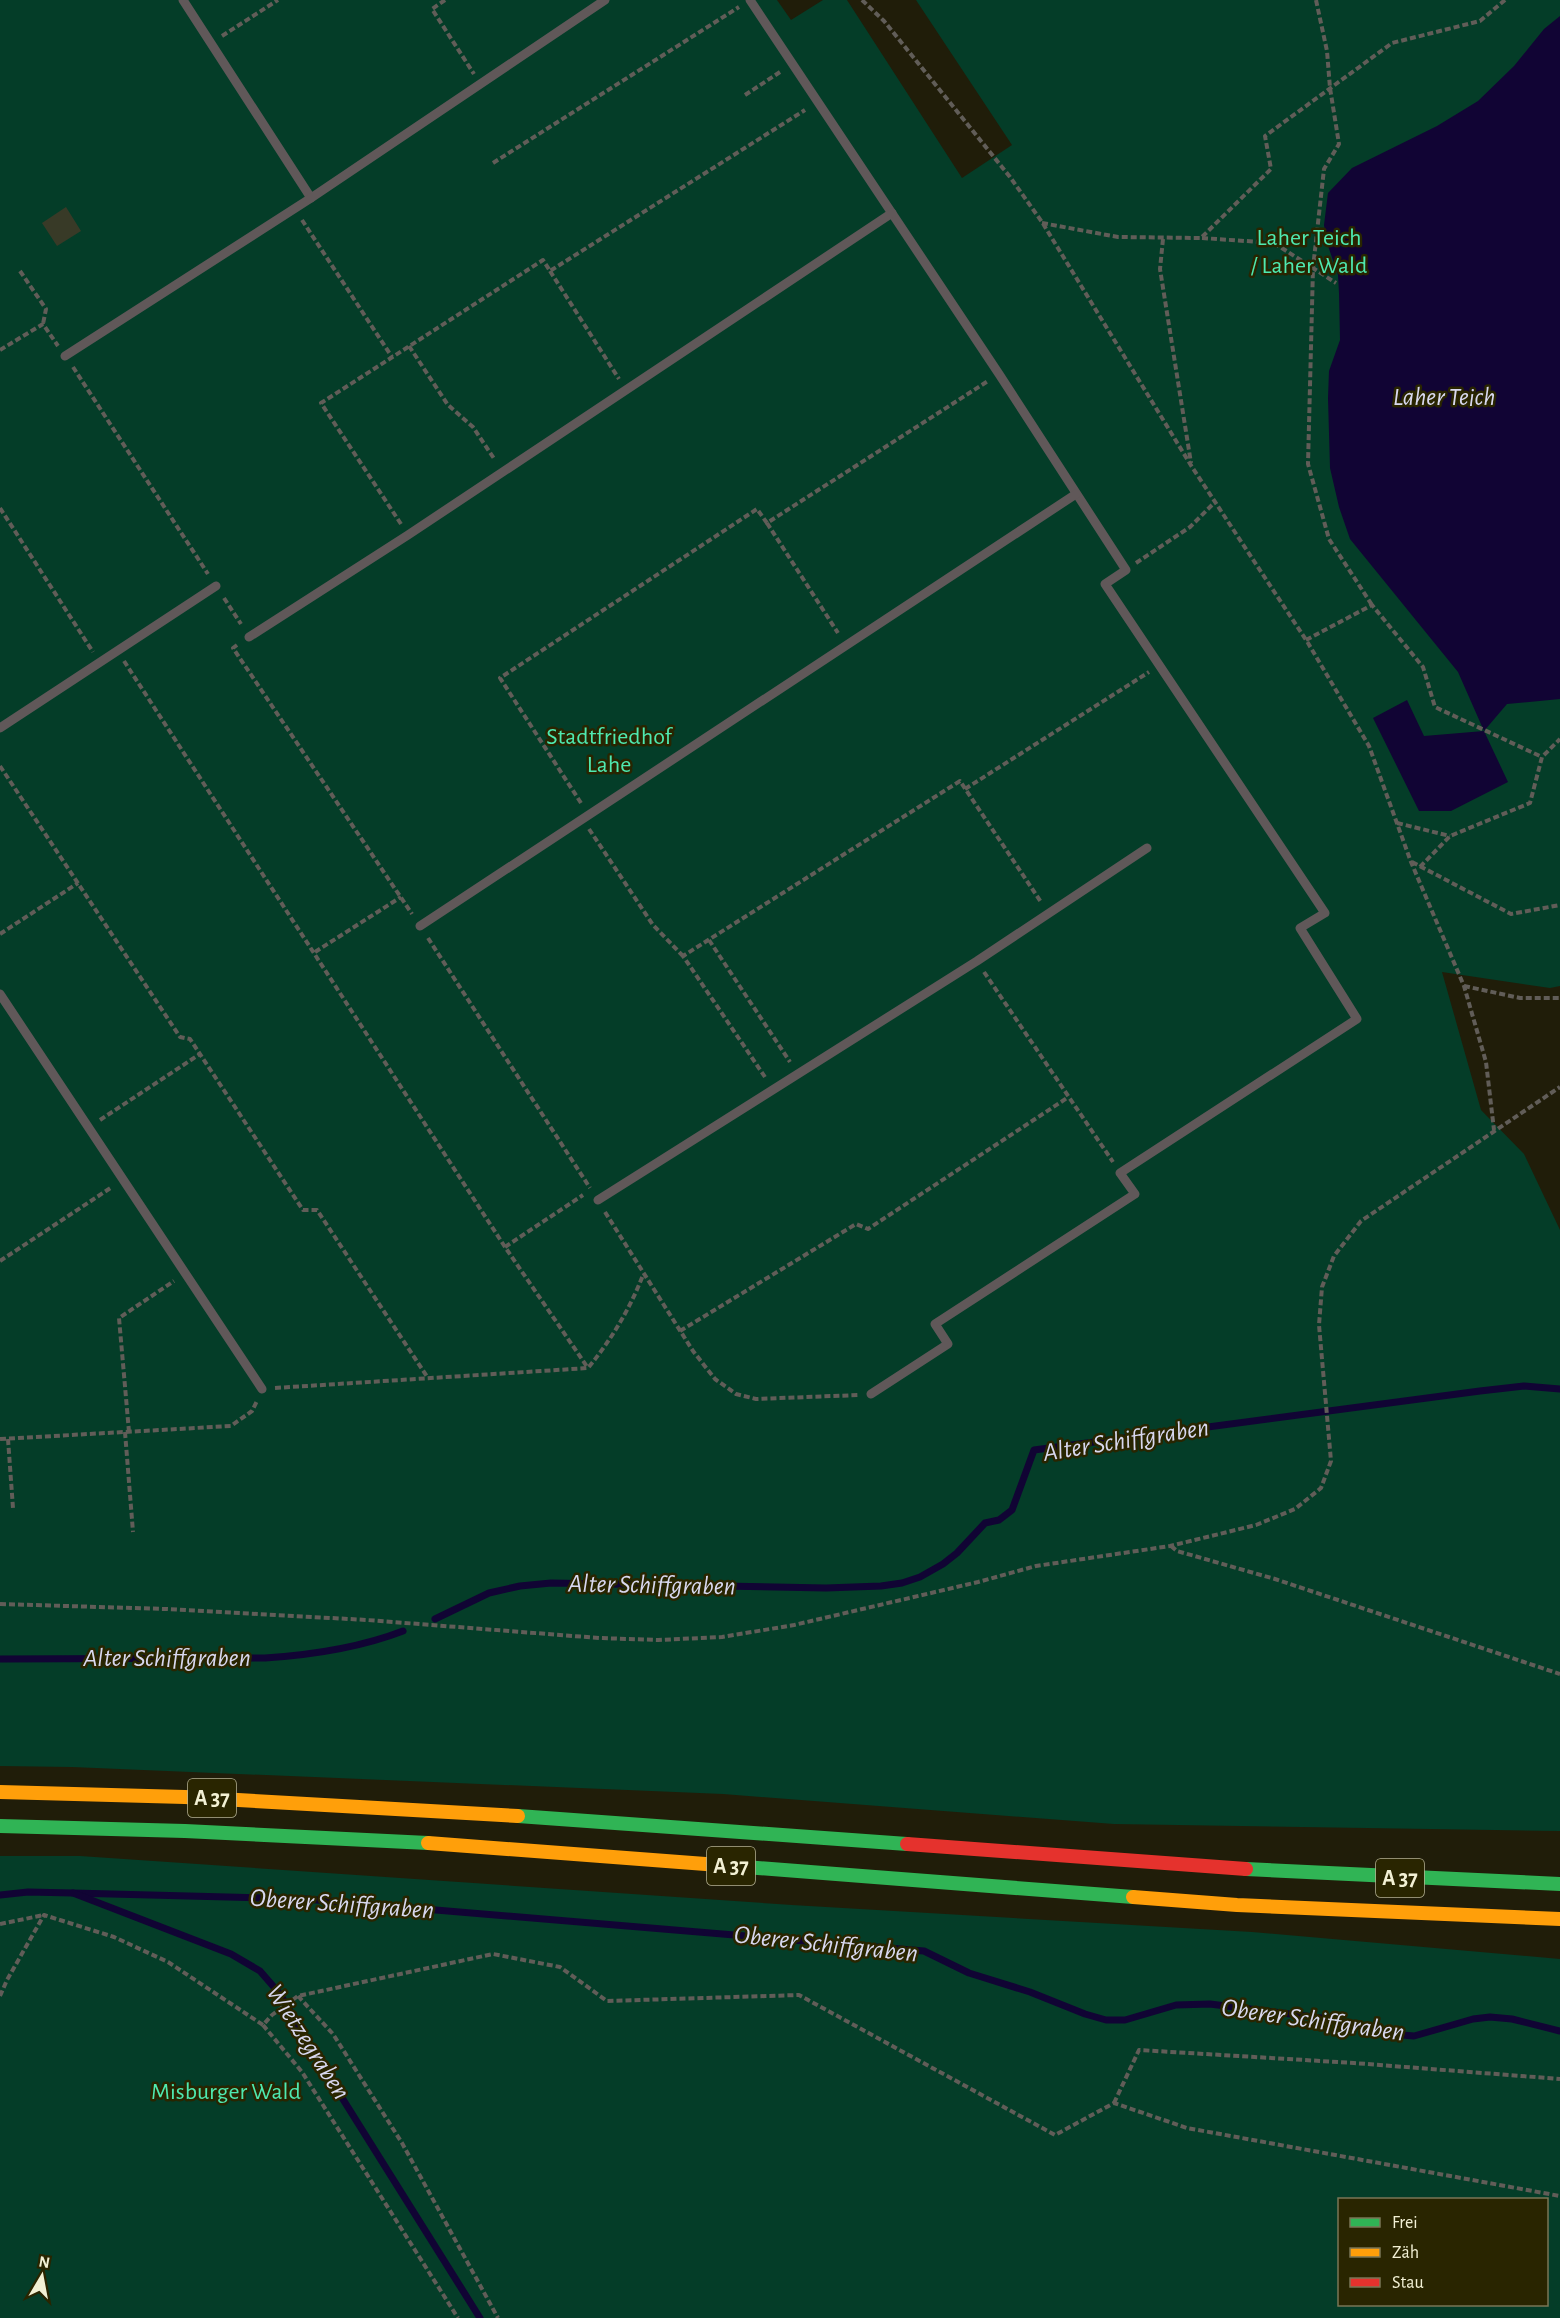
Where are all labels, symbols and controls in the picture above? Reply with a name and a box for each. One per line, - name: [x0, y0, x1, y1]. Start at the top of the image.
- park label: Laher Teich / Laher Wald: [1251, 226, 1367, 278]
- water label: Laher Teich: [1393, 384, 1495, 410]
- park label: Stadtfriedhof Lahe: [546, 725, 673, 777]
- water label: Alter Schiffgraben: [1040, 1414, 1211, 1466]
- water label: Alter Schiffgraben: [567, 1571, 736, 1599]
- water label: Alter Schiffgraben: [82, 1645, 251, 1671]
- road number: A 37: [188, 1779, 236, 1817]
- road number: A 37: [707, 1847, 755, 1885]
- road number: A 37: [1376, 1859, 1424, 1897]
- water label: Oberer Schiffgraben: [249, 1885, 435, 1923]
- water label: Oberer Schiffgraben: [733, 1921, 919, 1967]
- water label: Wietzegraben: [261, 1980, 355, 2104]
- water label: Oberer Schiffgraben: [1220, 1994, 1406, 2046]
- park label: Misburger Wald: [151, 2080, 301, 2104]
- legend: [1338, 2198, 1548, 2306]
- text: Frei: [1392, 2214, 1418, 2232]
- text: Zäh: [1392, 2244, 1419, 2262]
- north arrow: [12, 2246, 72, 2306]
- text: N: [38, 2253, 51, 2271]
- text: Stau: [1392, 2274, 1424, 2292]

